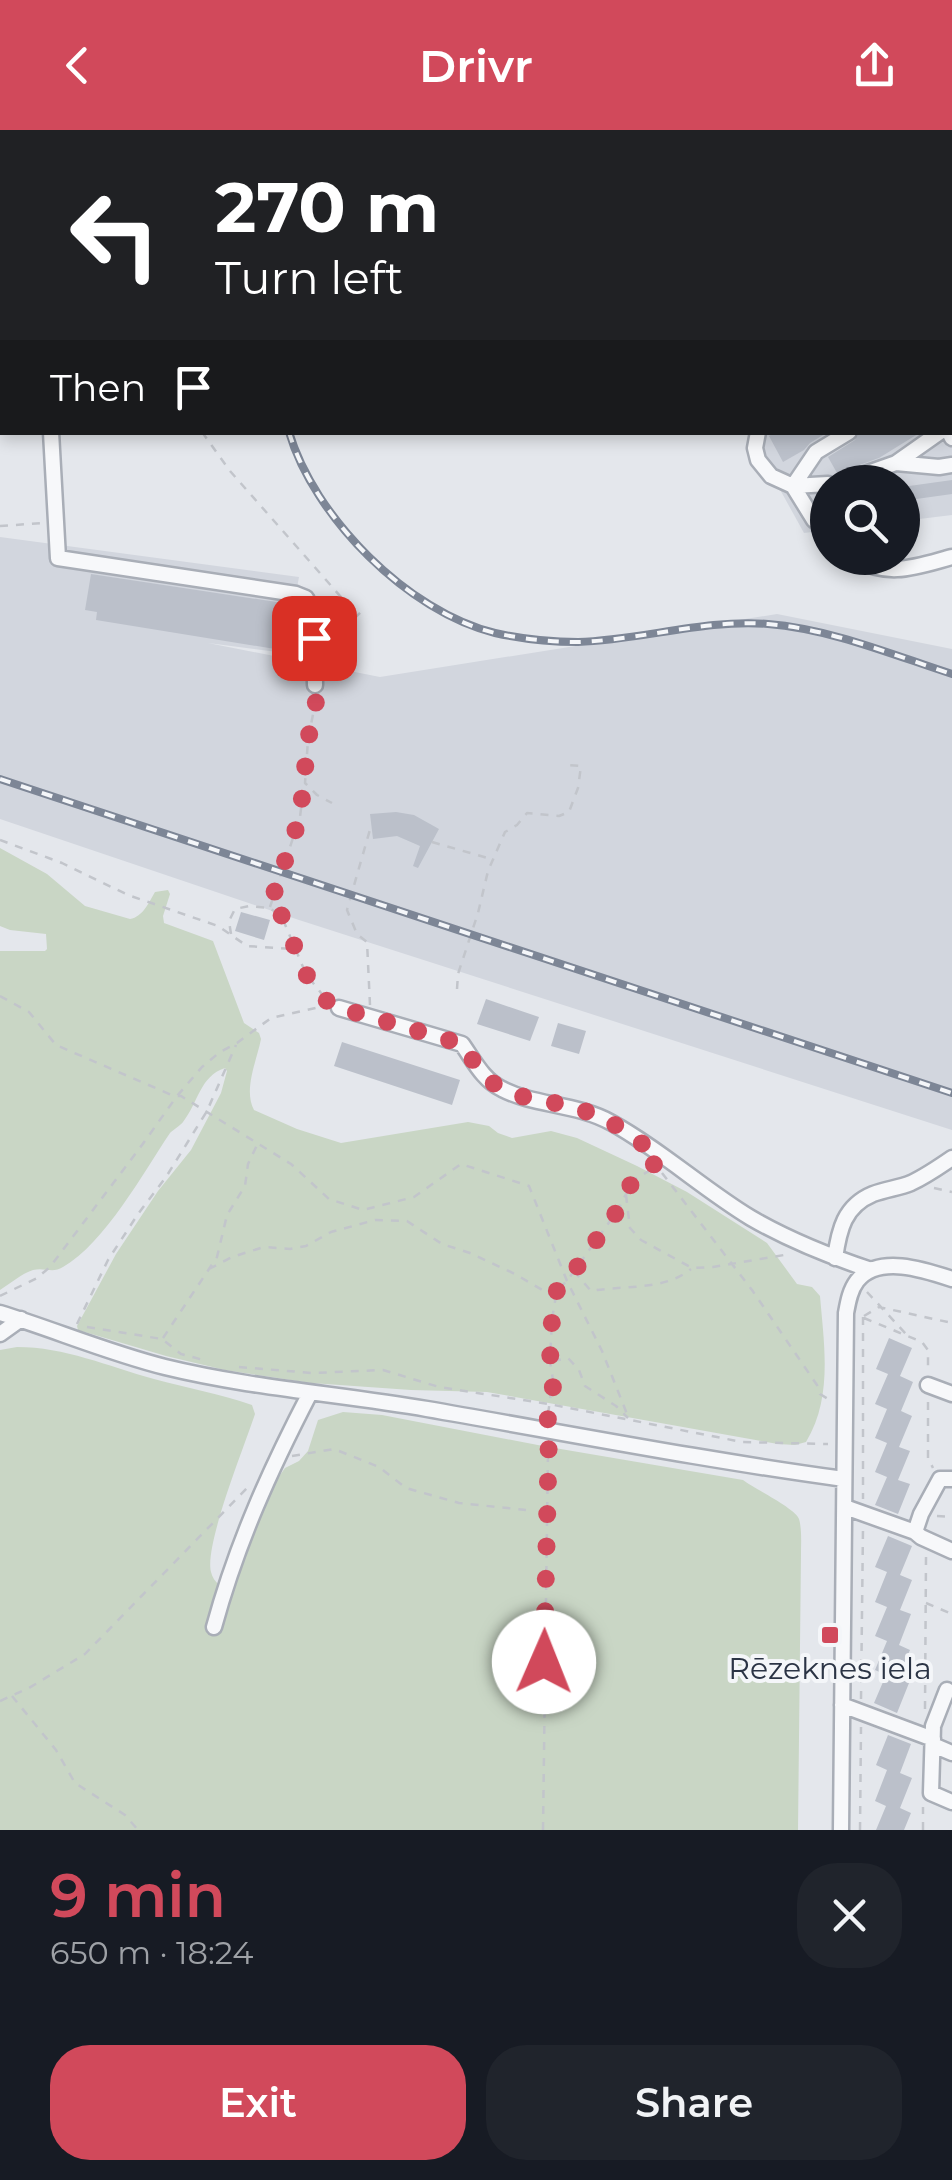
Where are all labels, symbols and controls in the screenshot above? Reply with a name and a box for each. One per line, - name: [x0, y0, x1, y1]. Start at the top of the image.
- icon: back: [50, 38, 105, 93]
- text: Drivr: [419, 38, 533, 93]
- icon: share: [847, 38, 902, 93]
- text: 270 m: [215, 164, 439, 250]
- icon: left: [50, 170, 180, 300]
- text: Turn left: [215, 250, 403, 305]
- icon: arrive: [166, 360, 221, 415]
- text: Then: [50, 364, 146, 411]
- map controls: [810, 465, 920, 575]
- button: search: [810, 465, 920, 575]
- pin: [272, 596, 357, 681]
- icon: arrive: [287, 611, 342, 666]
- position arrow: [492, 1610, 596, 1714]
- marker: Rēzeknes iela: [819, 1624, 841, 1646]
- place label: Rēzeknes iela: [728, 1650, 932, 1687]
- text: 9 min: [50, 1859, 226, 1932]
- button: close: [797, 1863, 902, 1968]
- text: 650 m · 18:24: [50, 1933, 253, 1972]
- button: Exit: [50, 2045, 466, 2160]
- button: Share: [486, 2045, 902, 2160]

